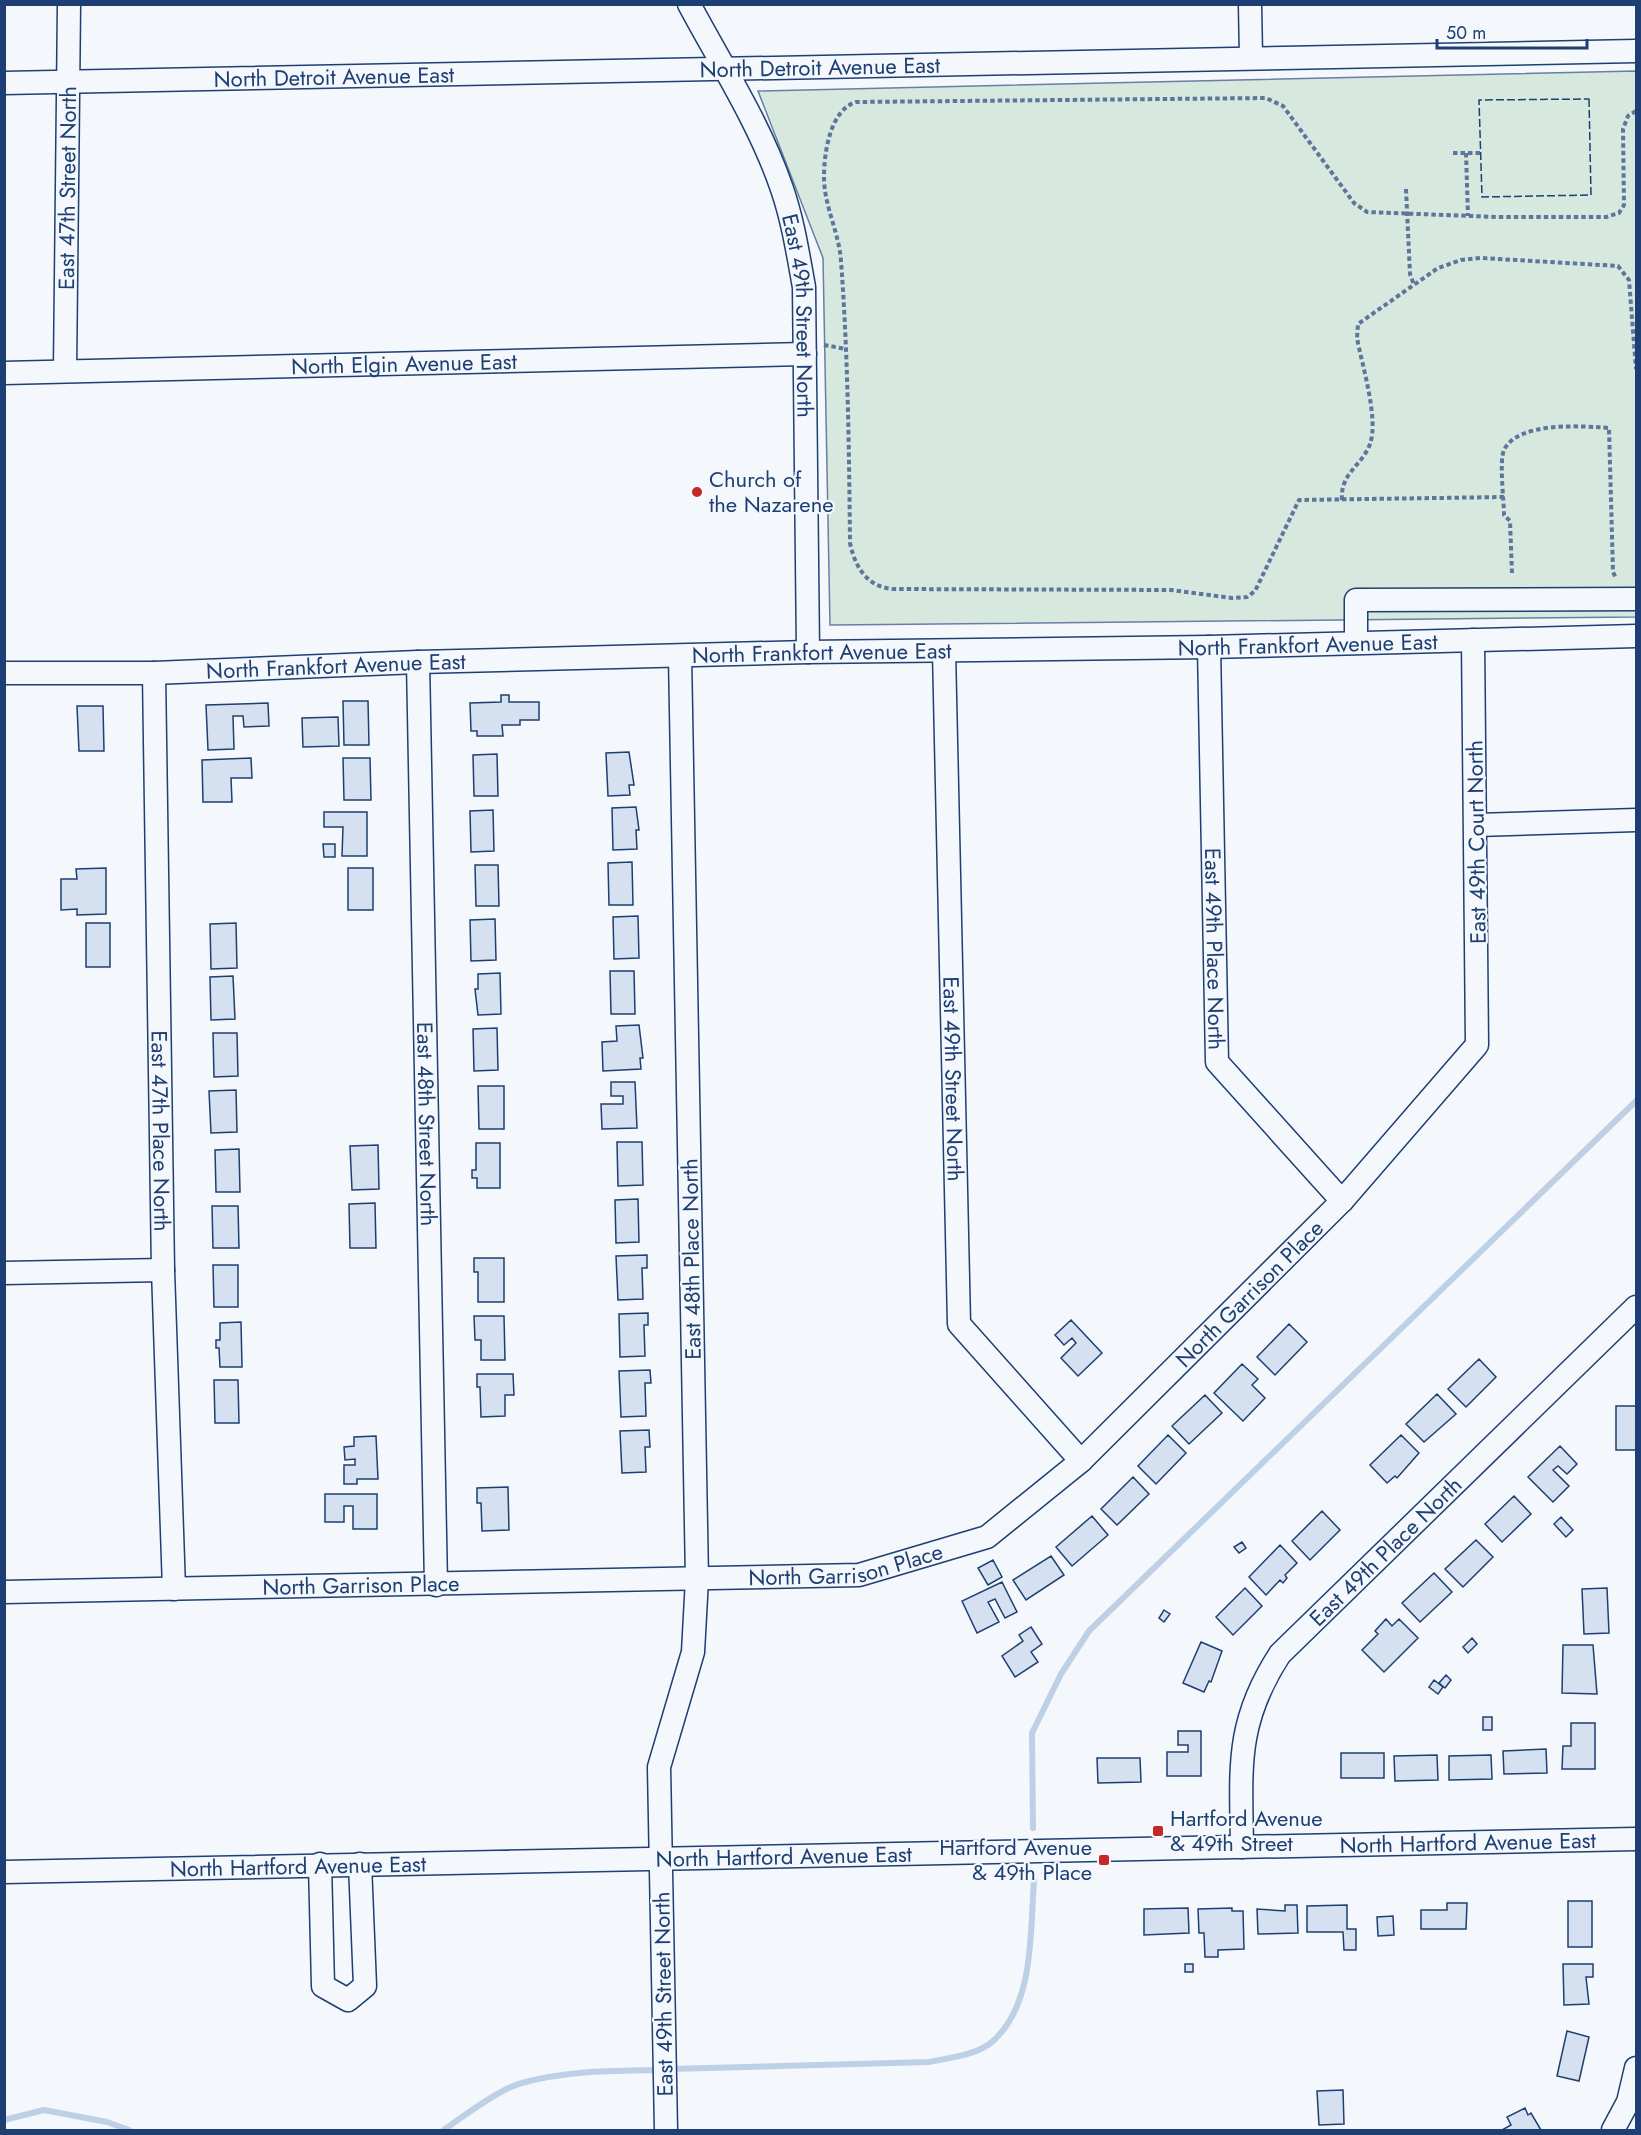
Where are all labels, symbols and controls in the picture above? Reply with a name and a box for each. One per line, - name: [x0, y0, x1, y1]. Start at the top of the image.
- scale bar: [1437, 12, 1587, 50]
- text: 50 m: [1446, 20, 1486, 46]
- street label: North Detroit Avenue East: [699, 49, 941, 85]
- street label: North Detroit Avenue East: [213, 58, 455, 95]
- street label: East 47th Street North: [50, 86, 84, 290]
- street label: East 49th Street North: [774, 210, 821, 418]
- street label: North Elgin Avenue East: [291, 345, 518, 382]
- place label: Church of the Nazarene: [709, 463, 834, 520]
- marker: Church of the Nazarene: [690, 485, 704, 499]
- street label: North Frankfort Avenue East: [1177, 625, 1439, 663]
- street label: North Frankfort Avenue East: [691, 634, 952, 671]
- street label: North Frankfort Avenue East: [205, 645, 467, 687]
- street label: East 49th Court North: [1458, 740, 1494, 944]
- street label: East 49th Place North: [1197, 848, 1233, 1050]
- street label: East 49th Street North: [935, 976, 972, 1182]
- street label: East 48th Street North: [409, 1021, 445, 1226]
- street label: East 47th Place North: [143, 1030, 178, 1232]
- street label: East 48th Place North: [673, 1158, 709, 1360]
- street label: North Garrison Place: [1168, 1213, 1330, 1374]
- street label: East 49th Place North: [1302, 1469, 1469, 1633]
- street label: North Garrison Place: [748, 1535, 946, 1593]
- street label: North Garrison Place: [262, 1567, 460, 1603]
- place label: Hartford Avenue & 49th Street: [1170, 1802, 1323, 1859]
- marker: Hartford Avenue & 49th Street: [1151, 1824, 1165, 1838]
- street label: North Hartford Avenue East: [1339, 1824, 1597, 1861]
- place label: Hartford Avenue & 49th Place: [939, 1831, 1092, 1888]
- street label: North Hartford Avenue East: [655, 1838, 913, 1875]
- street label: North Hartford Avenue East: [169, 1847, 427, 1885]
- marker: Hartford Avenue & 49th Place: [1097, 1853, 1111, 1867]
- street label: East 49th Street North: [645, 1891, 681, 2097]

